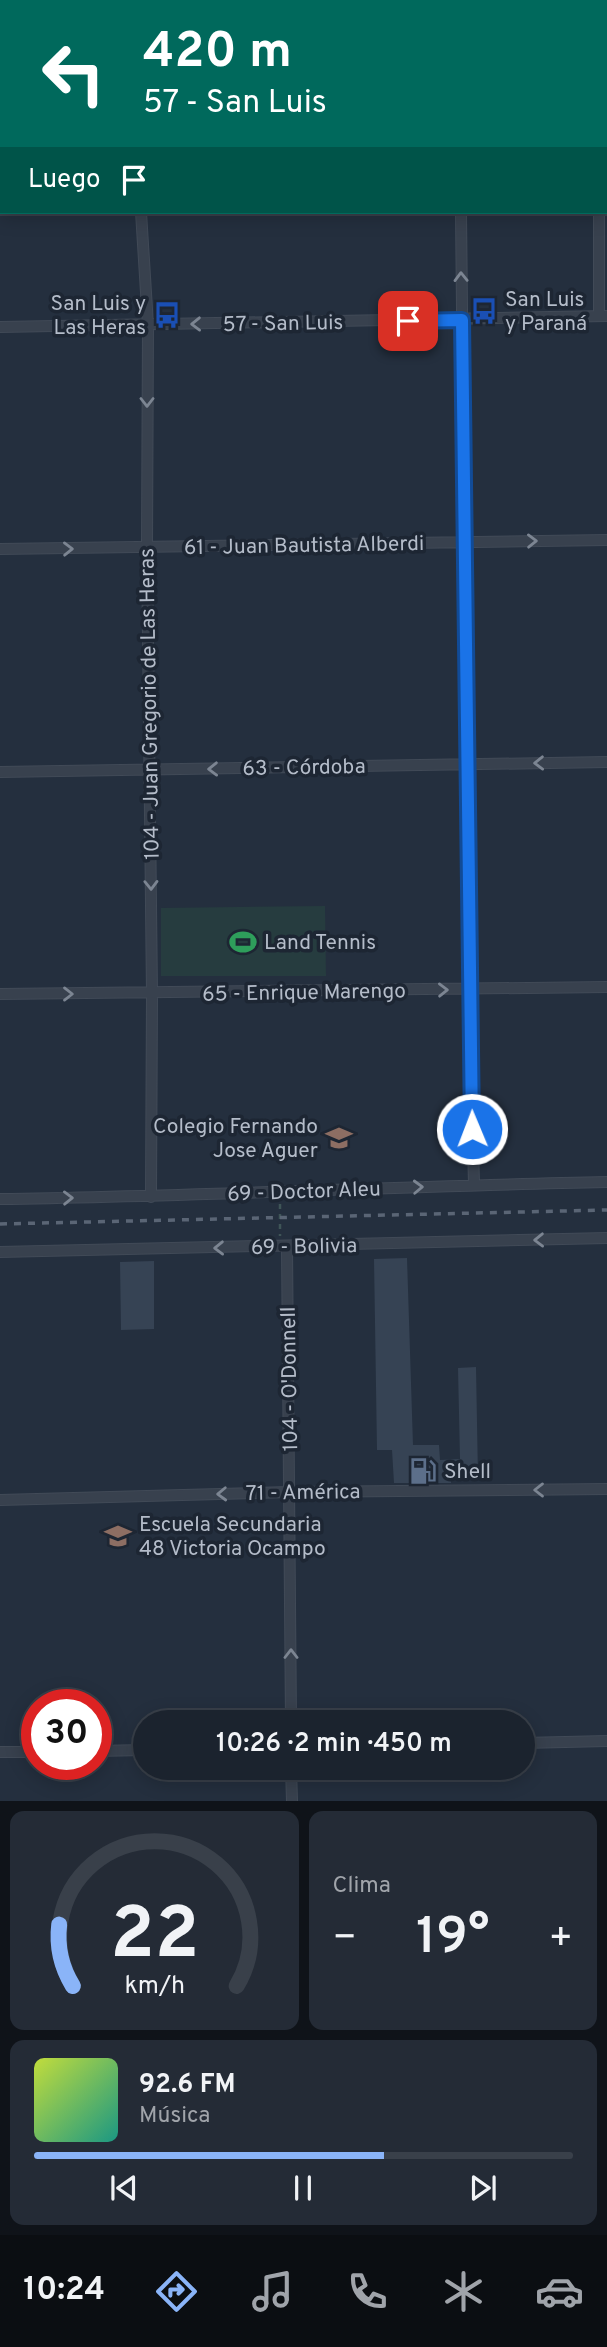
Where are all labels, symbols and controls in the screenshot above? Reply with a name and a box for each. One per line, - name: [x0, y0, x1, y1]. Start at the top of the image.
- text: 420 m: [143, 23, 292, 85]
- icon: left: [28, 28, 119, 119]
- text: 57 - San Luis: [143, 84, 327, 124]
- icon: arrive: [115, 161, 153, 199]
- text: Luego: [28, 164, 101, 197]
- one-way arrow: [453, 271, 469, 282]
- place label: San Luis y Paraná: [505, 287, 587, 338]
- place label: San Luis y Las Heras: [51, 291, 146, 342]
- pin: [378, 291, 438, 351]
- bus stop icon: San Luis y Paraná: [469, 296, 499, 326]
- bus stop icon: San Luis y Las Heras: [152, 300, 182, 330]
- icon: arrive: [389, 302, 427, 340]
- street label: 57 - San Luis: [222, 310, 344, 339]
- one-way arrow: [190, 316, 201, 332]
- one-way arrow: [139, 398, 155, 408]
- street label: 61 - Juan Bautista Alberdi: [184, 531, 425, 562]
- one-way arrow: [528, 533, 538, 549]
- one-way arrow: [63, 541, 74, 556]
- street label: 104 - Juan Gregorio de Las Heras: [134, 548, 167, 860]
- street label: 63 - Córdoba: [242, 754, 366, 783]
- one-way arrow: [533, 755, 544, 771]
- one-way arrow: [208, 761, 218, 777]
- one-way arrow: [143, 881, 159, 891]
- sports icon: Land Tennis: [228, 927, 258, 957]
- place label: Land Tennis: [264, 930, 376, 957]
- street label: 65 - Enrique Marengo: [202, 978, 406, 1009]
- one-way arrow: [438, 982, 448, 998]
- one-way arrow: [63, 986, 74, 1002]
- position arrow: [435, 1092, 509, 1166]
- place label: Colegio Fernando Jose Aguer: [153, 1114, 318, 1165]
- school or university icon: Colegio Fernando Jose Aguer: [324, 1123, 354, 1153]
- street label: 69 - Doctor Aleu: [227, 1176, 381, 1209]
- one-way arrow: [413, 1179, 424, 1194]
- one-way arrow: [63, 1191, 74, 1206]
- one-way arrow: [533, 1232, 544, 1248]
- street label: 69 - Bolivia: [251, 1233, 357, 1262]
- one-way arrow: [213, 1240, 224, 1255]
- street label: 104 - O'Donnell: [276, 1306, 305, 1452]
- fuel station icon: Shell: [408, 1456, 438, 1486]
- place label: Shell: [444, 1459, 491, 1486]
- street label: 71 - América: [245, 1479, 361, 1508]
- one-way arrow: [533, 1482, 544, 1497]
- one-way arrow: [216, 1486, 227, 1501]
- place label: Escuela Secundaria 48 Victoria Ocampo: [139, 1512, 326, 1563]
- school or university icon: Escuela Secundaria 48 Victoria Ocampo: [103, 1521, 133, 1551]
- one-way arrow: [283, 1648, 299, 1659]
- speed limit sign: 30: [21, 1689, 112, 1780]
- text: 10:26 · 2 min · 450 m: [216, 1728, 452, 1761]
- text: Clima: [333, 1872, 391, 1901]
- text: 22: [110, 1893, 199, 1985]
- text: 19°: [416, 1906, 490, 1972]
- text: −: [333, 1915, 357, 1964]
- text: +: [548, 1915, 573, 1964]
- text: km/h: [124, 1971, 185, 2003]
- text: 92.6 FM: [139, 2069, 236, 2102]
- text: Música: [139, 2102, 210, 2131]
- icon: previous: [105, 2169, 143, 2207]
- icon: pause: [284, 2169, 322, 2207]
- icon: next: [464, 2169, 502, 2207]
- icon: directions: [152, 2267, 201, 2316]
- icon: music: [248, 2267, 297, 2316]
- icon: phone: [343, 2267, 392, 2316]
- icon: climate: [439, 2267, 488, 2316]
- icon: car: [535, 2267, 584, 2316]
- text: 10:24: [23, 2271, 105, 2311]

